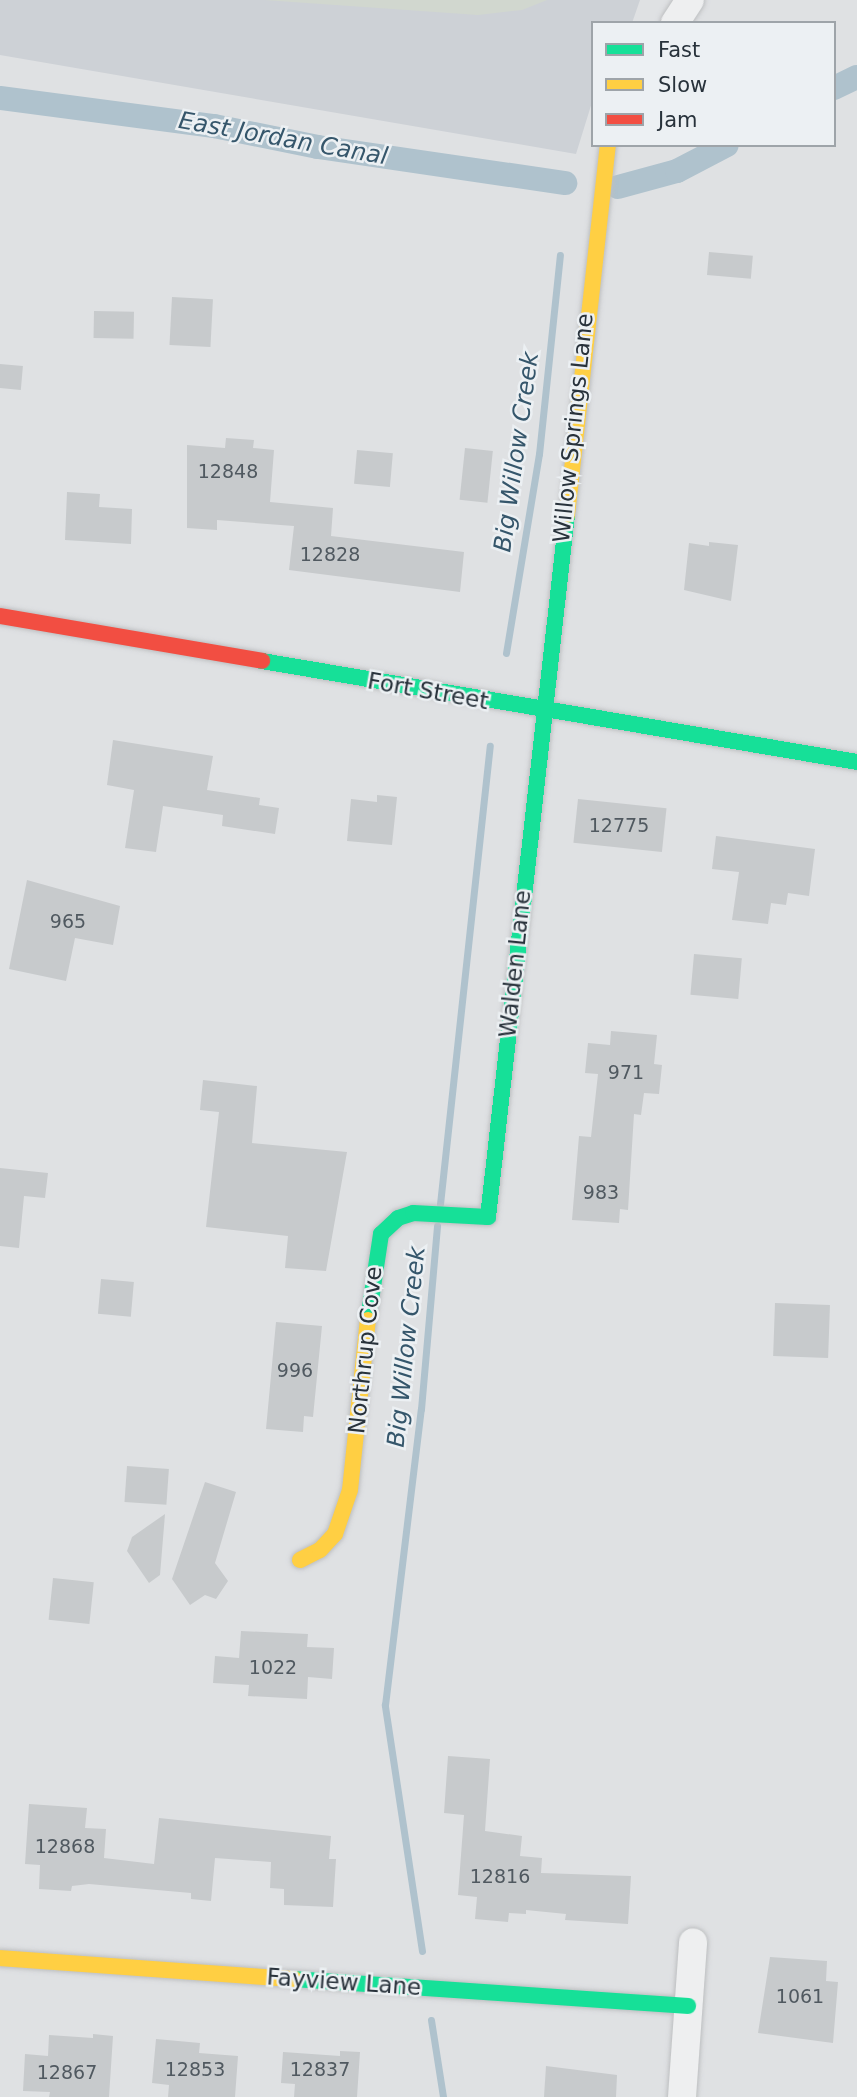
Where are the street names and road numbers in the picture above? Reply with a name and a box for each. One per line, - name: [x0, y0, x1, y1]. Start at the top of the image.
- street label: Willow Springs Lane: [547, 312, 599, 544]
- street label: Fort Street: [365, 667, 491, 715]
- street label: Walden Lane: [494, 889, 536, 1039]
- street label: Northrup Cove: [342, 1265, 388, 1435]
- street label: Fayview Lane: [266, 1963, 422, 2001]

